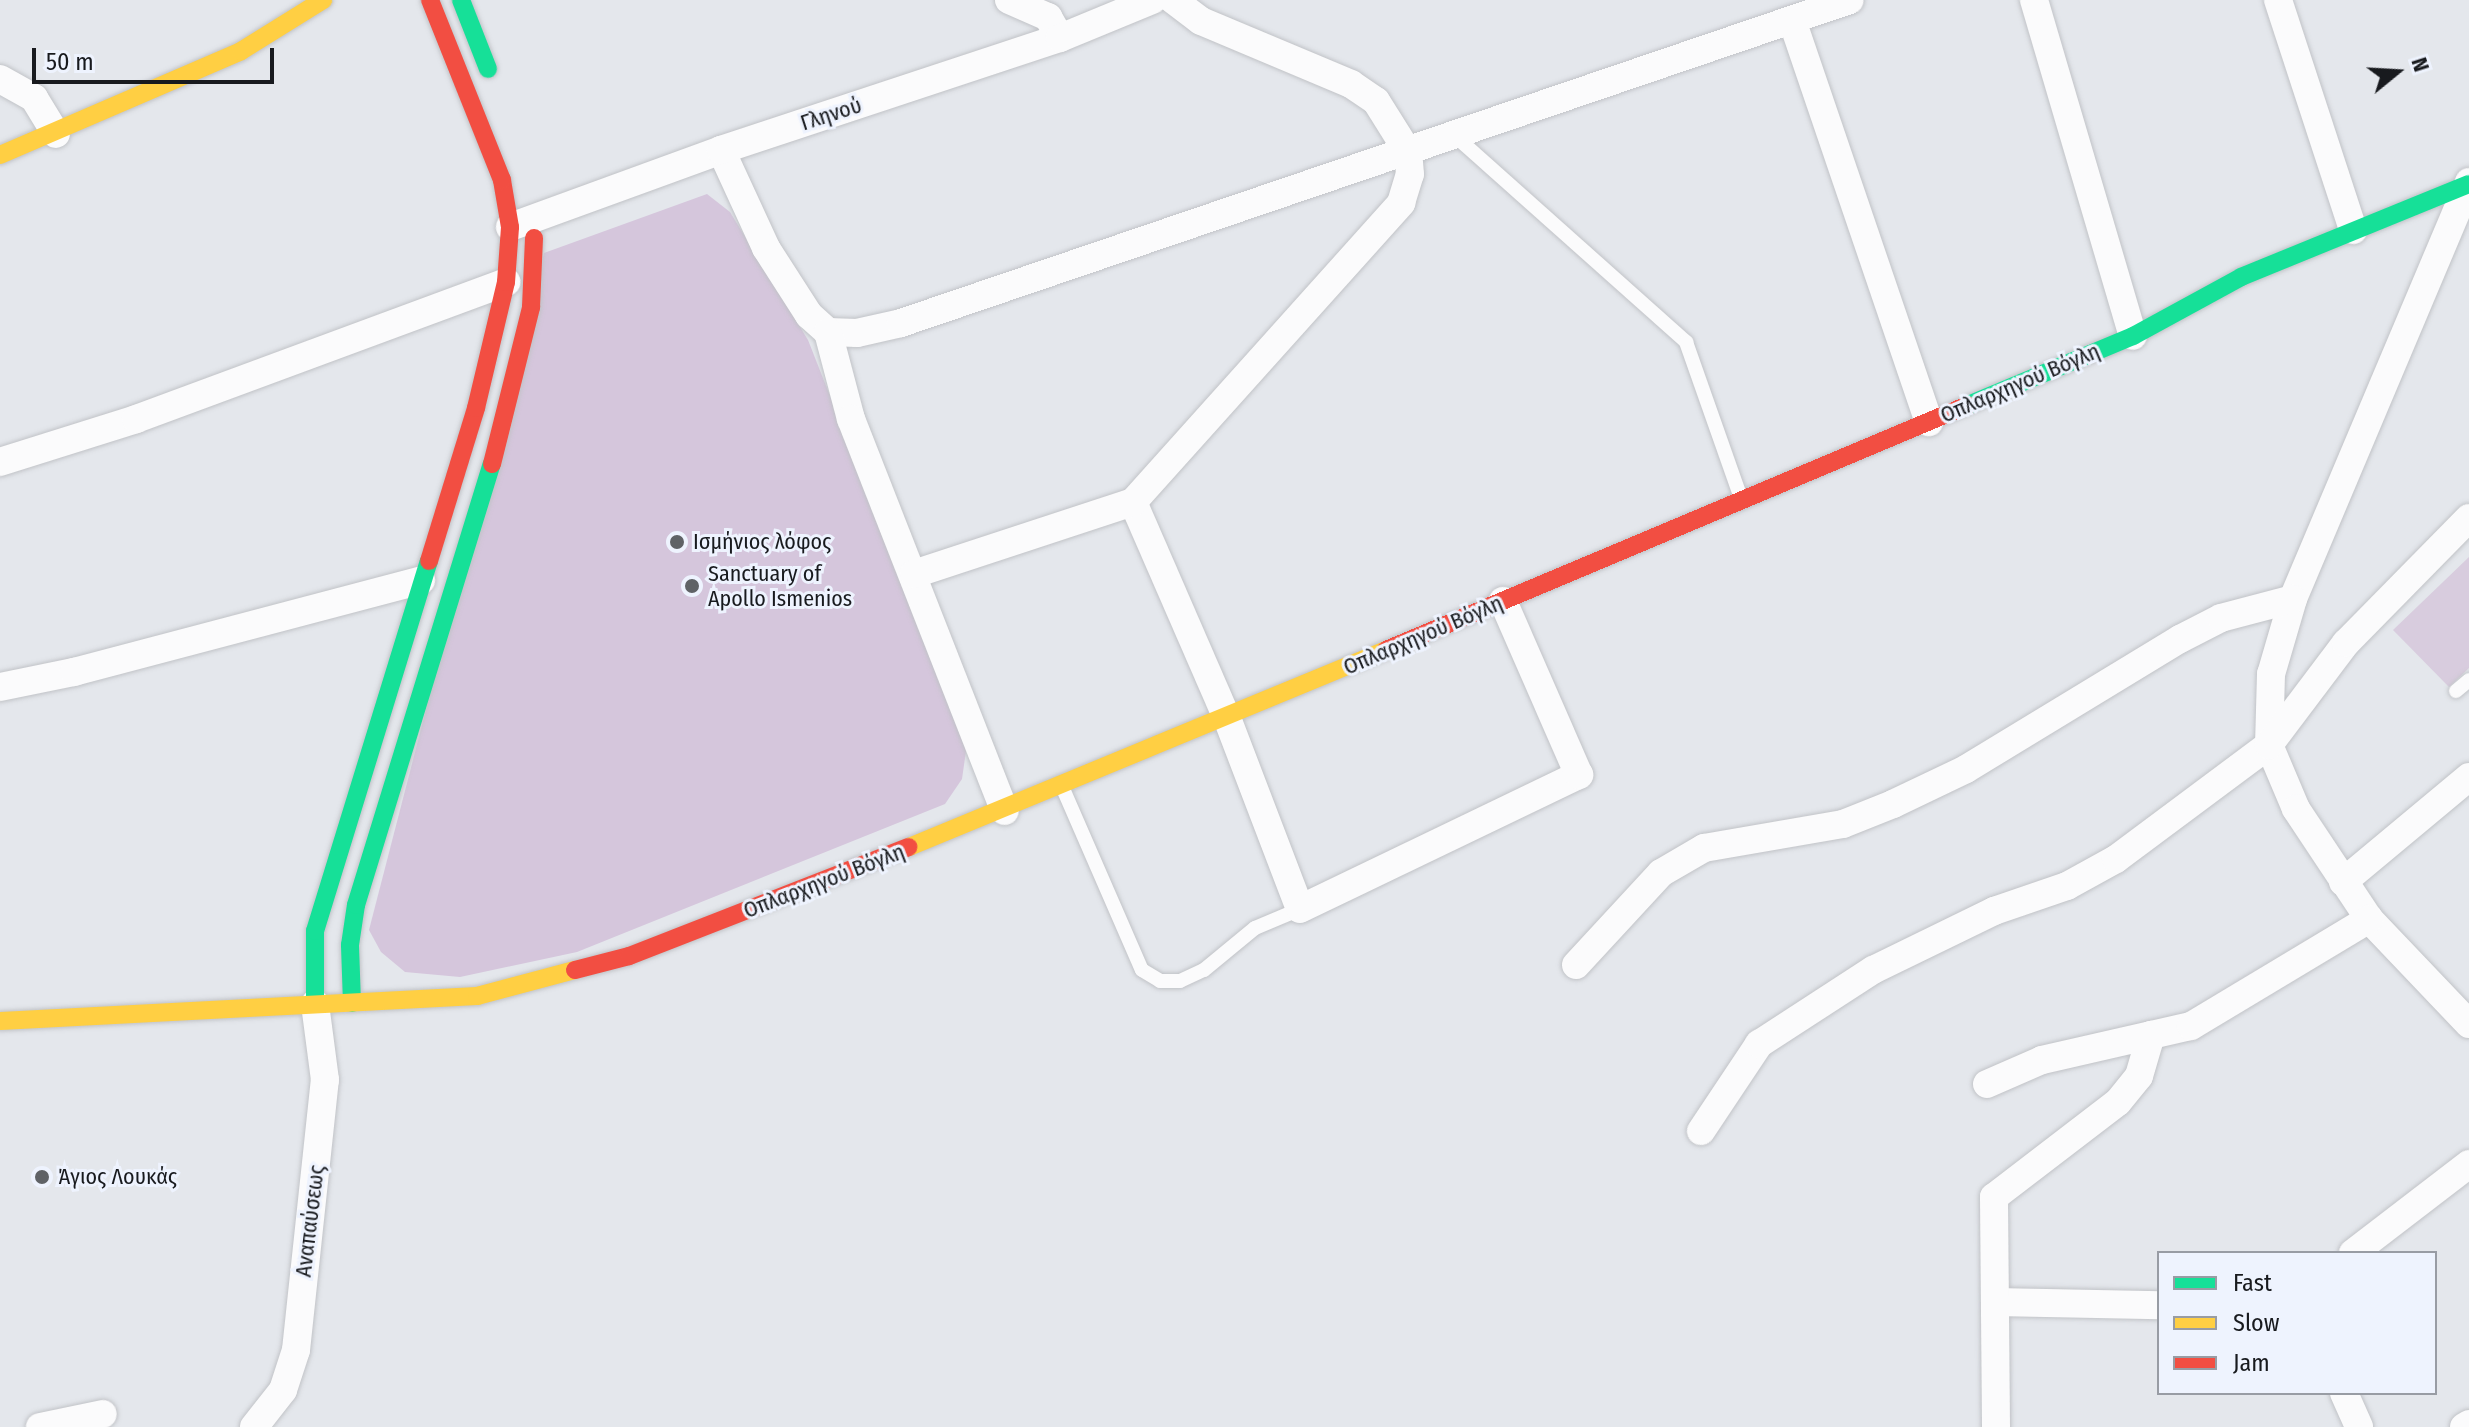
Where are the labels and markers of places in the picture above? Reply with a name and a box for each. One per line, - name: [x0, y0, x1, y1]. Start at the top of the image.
- place label: Ισμήνιος λόφος: [693, 529, 831, 555]
- marker: Ισμήνιος λόφος: [668, 533, 686, 551]
- place label: Sanctuary of Apollo Ismenios: [708, 560, 852, 612]
- marker: Sanctuary of Apollo Ismenios: [683, 577, 701, 595]
- place label: Άγιος Λουκάς: [58, 1164, 177, 1190]
- marker: Άγιος Λουκάς: [33, 1168, 51, 1186]

